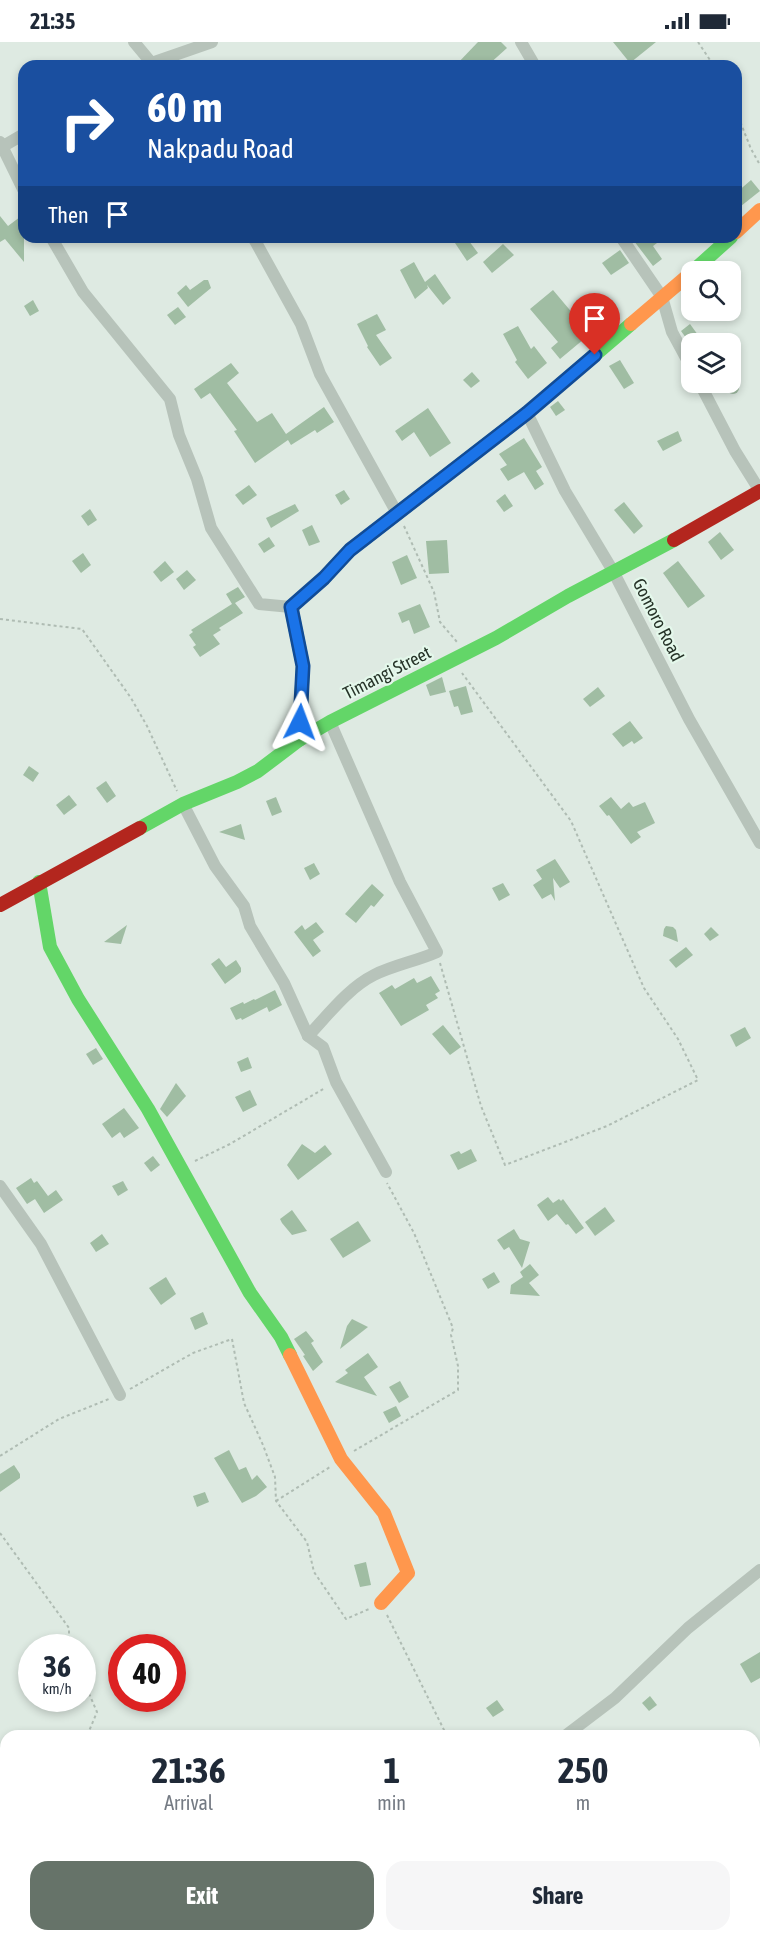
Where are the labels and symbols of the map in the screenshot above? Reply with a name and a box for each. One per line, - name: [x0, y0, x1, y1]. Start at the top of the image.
- pin: [569, 293, 620, 355]
- street label: Gomoro Road: [629, 575, 688, 665]
- street label: Timangi Street: [339, 641, 434, 704]
- position arrow: [268, 690, 332, 754]
- speed limit sign: 40: [108, 1634, 186, 1712]

